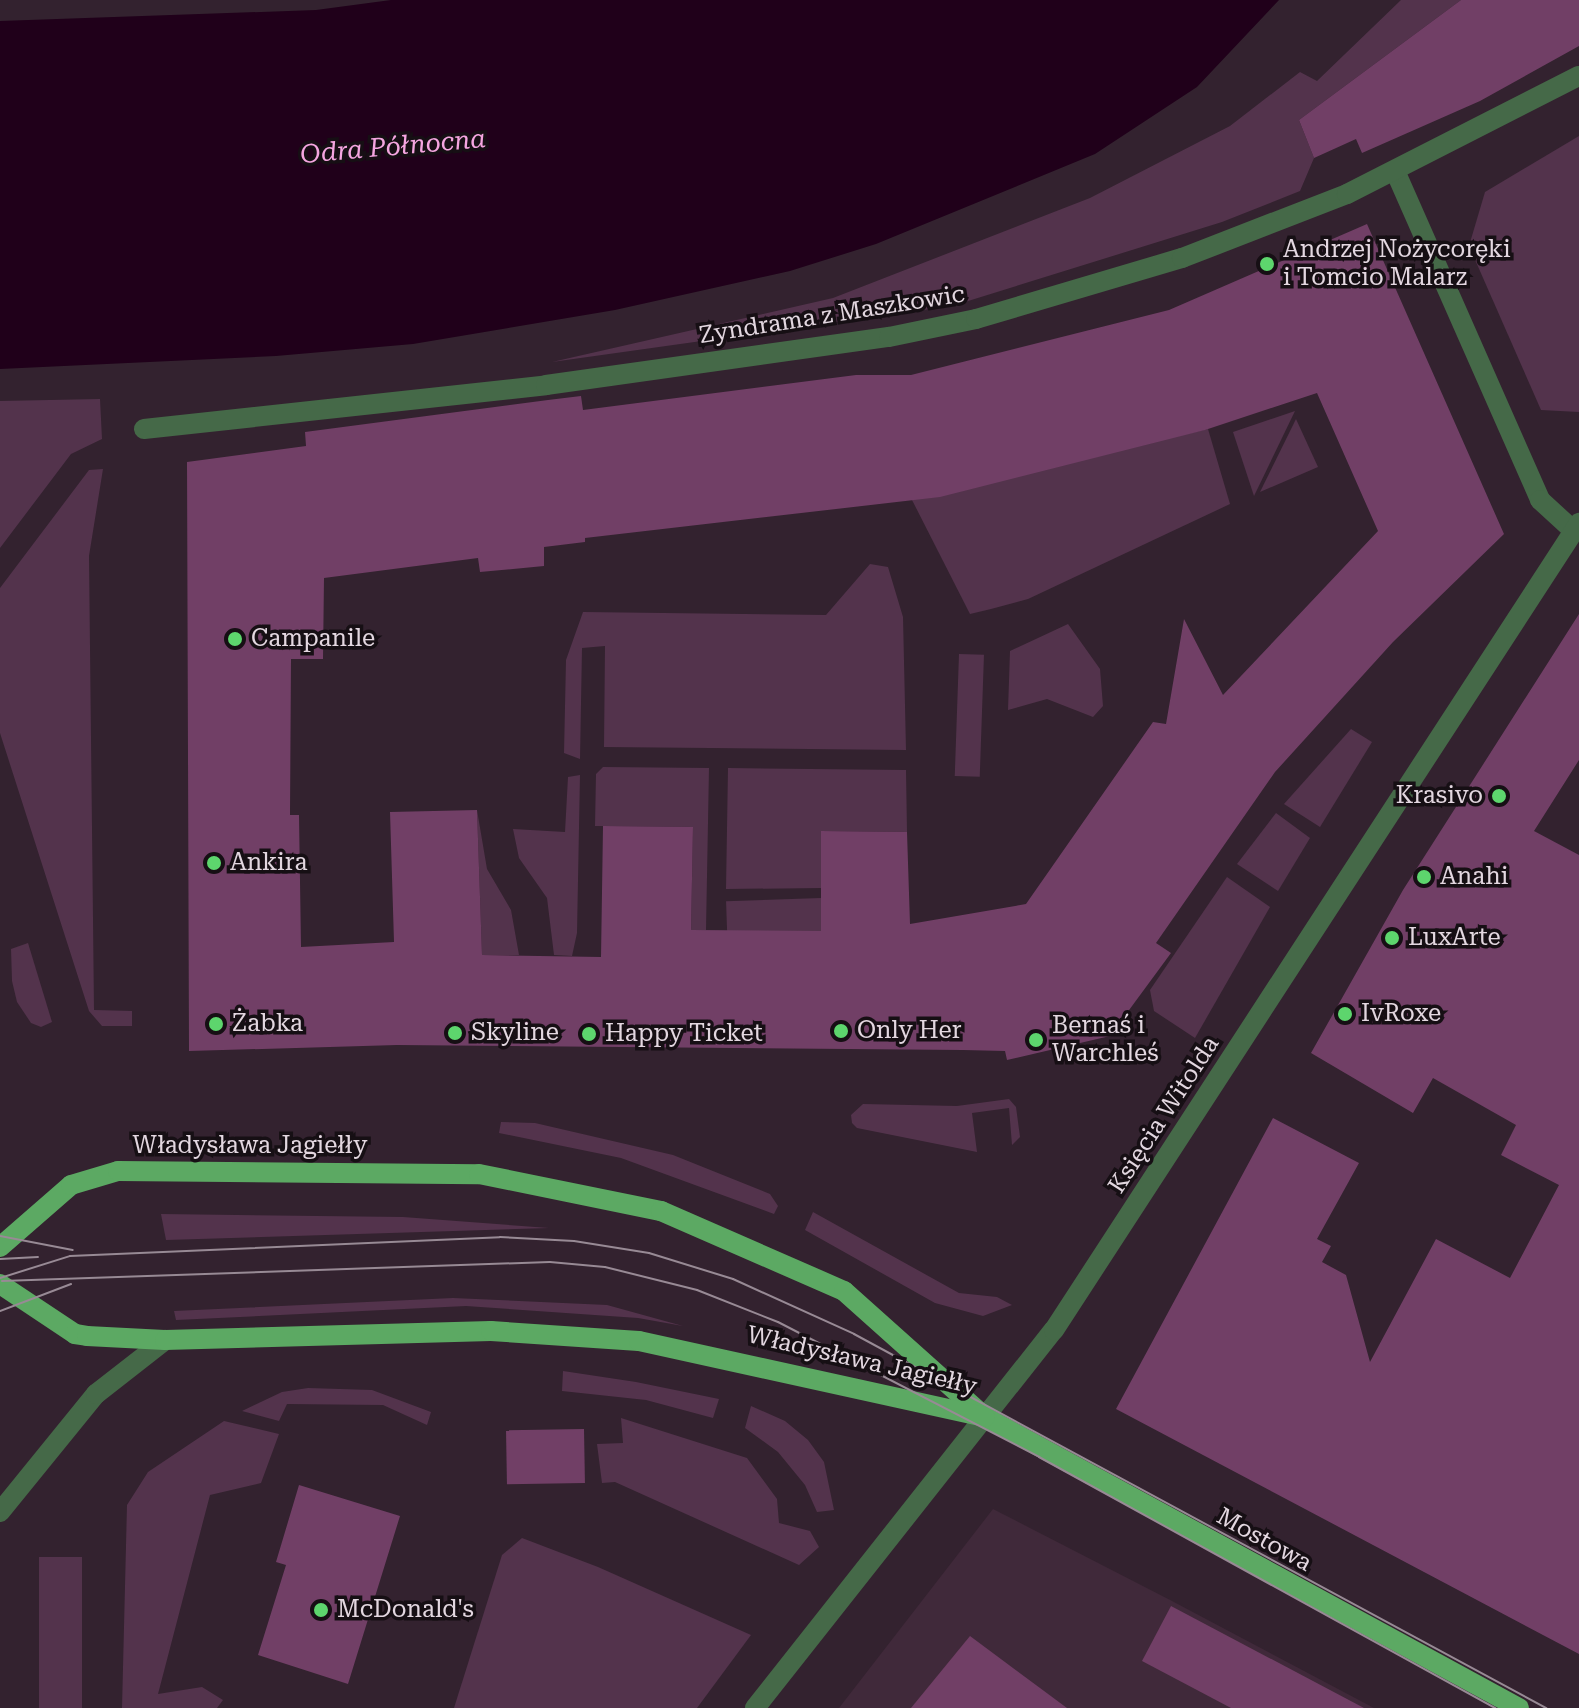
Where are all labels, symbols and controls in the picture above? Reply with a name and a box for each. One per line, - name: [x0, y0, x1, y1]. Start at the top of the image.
- water label: Odra Północna: [299, 123, 487, 171]
- place label: Andrzej Nożycoręki i Tomcio Malarz: [1283, 236, 1511, 292]
- marker: Andrzej Nożycoręki i Tomcio Malarz: [1258, 255, 1276, 273]
- street label: Zyndrama z Maszkowic: [697, 280, 967, 350]
- place label: Campanile: [251, 625, 375, 653]
- marker: Campanile: [226, 630, 244, 648]
- place label: Krasivo: [1396, 782, 1483, 810]
- marker: Krasivo: [1490, 787, 1508, 805]
- place label: Ankira: [230, 849, 307, 877]
- marker: Ankira: [205, 854, 223, 872]
- place label: Anahi: [1440, 863, 1508, 891]
- marker: Anahi: [1415, 868, 1433, 886]
- place label: LuxArte: [1408, 924, 1501, 952]
- marker: LuxArte: [1383, 929, 1401, 947]
- place label: IvRoxe: [1361, 1000, 1441, 1028]
- marker: IvRoxe: [1336, 1005, 1354, 1023]
- place label: Żabka: [232, 1010, 303, 1038]
- place label: Bernaś i Warchleś: [1052, 1012, 1159, 1068]
- marker: Żabka: [207, 1015, 225, 1033]
- place label: Only Her: [857, 1017, 962, 1045]
- place label: Skyline: [471, 1019, 559, 1047]
- place label: Happy Ticket: [605, 1020, 763, 1048]
- marker: Only Her: [832, 1022, 850, 1040]
- marker: Skyline: [446, 1024, 464, 1042]
- marker: Happy Ticket: [580, 1025, 598, 1043]
- marker: Bernaś i Warchleś: [1027, 1031, 1045, 1049]
- street label: Księcia Witolda: [1103, 1031, 1225, 1199]
- street label: Władysława Jagiełły: [132, 1132, 368, 1160]
- street label: Władysława Jagiełły: [744, 1321, 980, 1401]
- street label: Mostowa: [1211, 1502, 1317, 1578]
- place label: McDonald's: [337, 1596, 474, 1624]
- marker: McDonald's: [312, 1601, 330, 1619]

